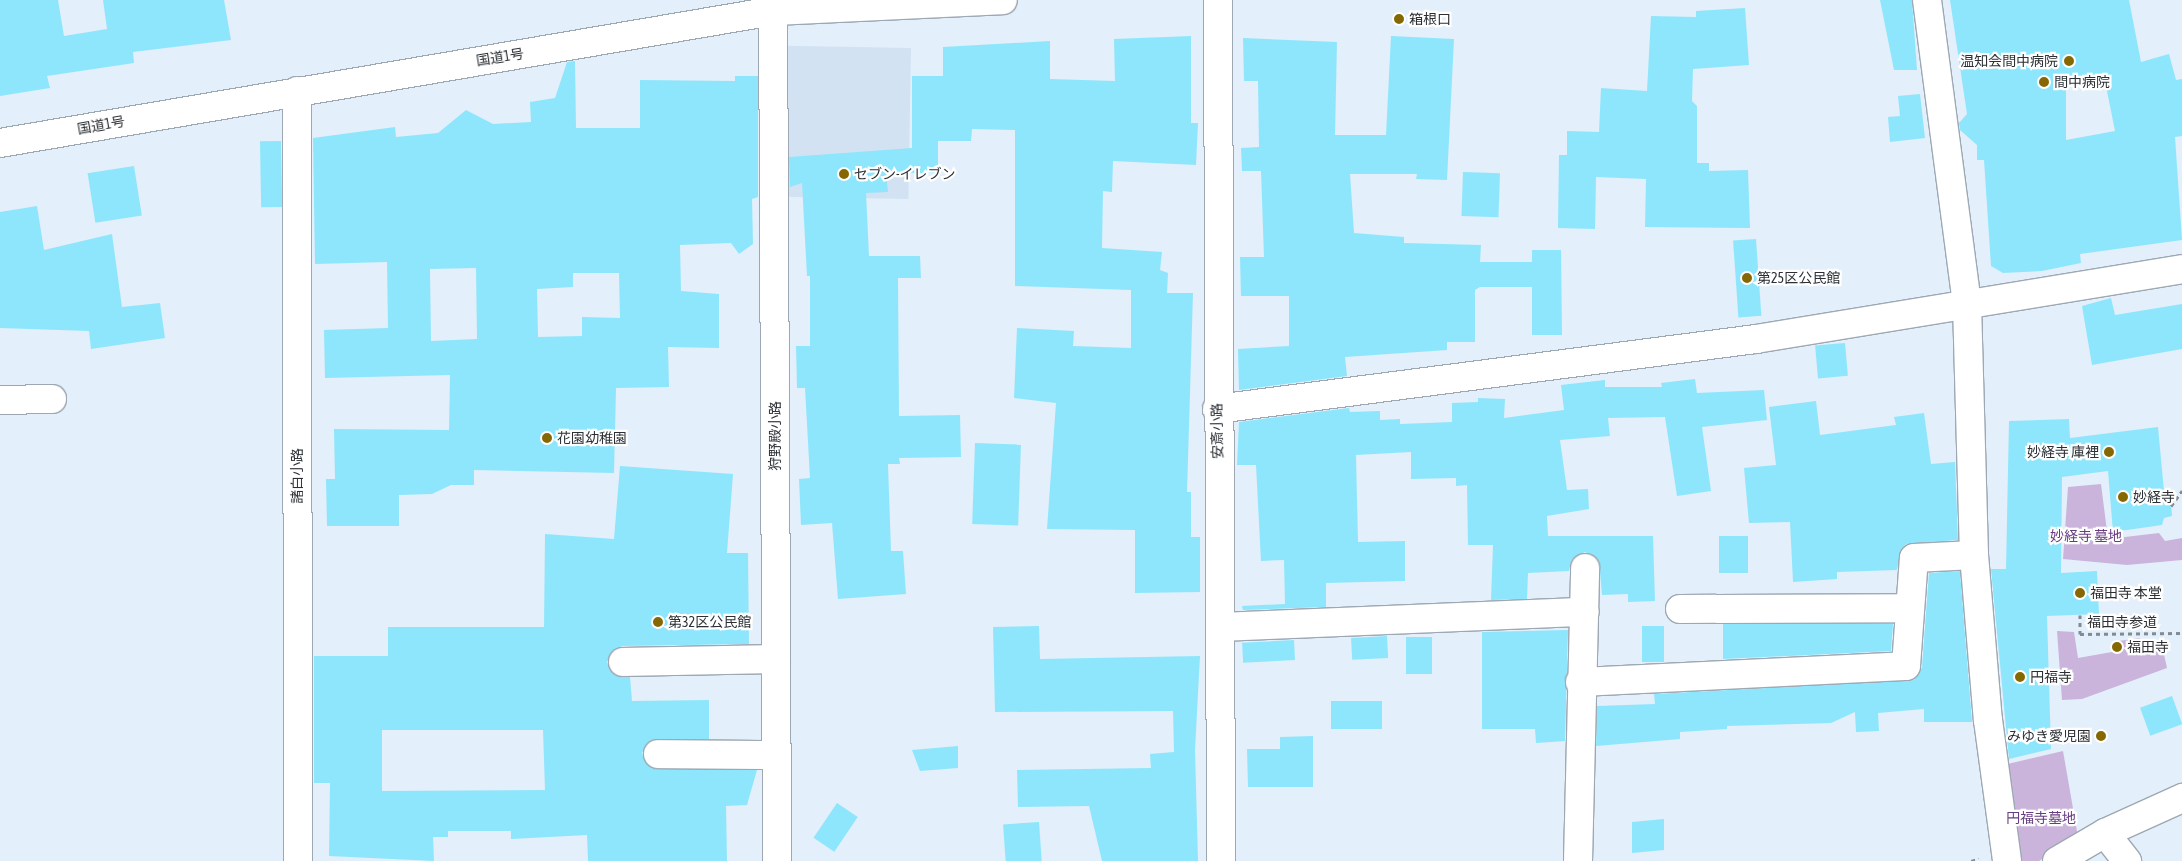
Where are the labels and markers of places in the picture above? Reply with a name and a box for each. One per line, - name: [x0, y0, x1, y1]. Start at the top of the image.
- place label: 箱根口: [1409, 11, 1451, 27]
- marker: 箱根口: [1393, 13, 1405, 25]
- place label: 温知会間中病院: [1960, 53, 2058, 69]
- marker: 温知会間中病院: [2062, 54, 2076, 68]
- place label: 間中病院: [2054, 74, 2110, 90]
- marker: 間中病院: [2038, 76, 2050, 88]
- place label: セブン-イレブン: [854, 166, 955, 182]
- marker: セブン-イレブン: [838, 168, 850, 180]
- place label: 第25区公民館: [1757, 270, 1840, 286]
- marker: 第25区公民館: [1741, 272, 1753, 284]
- place label: 花園幼稚園: [557, 430, 627, 446]
- marker: 花園幼稚園: [541, 432, 553, 444]
- place label: 妙経寺 庫裡: [2027, 444, 2099, 460]
- marker: 妙経寺 庫裡: [2103, 446, 2115, 458]
- place label: 妙経寺: [2133, 489, 2175, 505]
- marker: 妙経寺: [2117, 491, 2129, 503]
- place label: 福田寺 本堂: [2090, 585, 2162, 601]
- marker: 福田寺 本堂: [2074, 587, 2086, 599]
- place label: 第32区公民館: [668, 614, 751, 630]
- marker: 第32区公民館: [652, 616, 664, 628]
- place label: 福田寺: [2127, 639, 2169, 655]
- marker: 福田寺: [2111, 641, 2123, 653]
- place label: 円福寺: [2030, 669, 2072, 685]
- marker: 円福寺: [2014, 671, 2026, 683]
- place label: みゆき愛児園: [2007, 728, 2091, 744]
- marker: みゆき愛児園: [2095, 730, 2107, 742]

